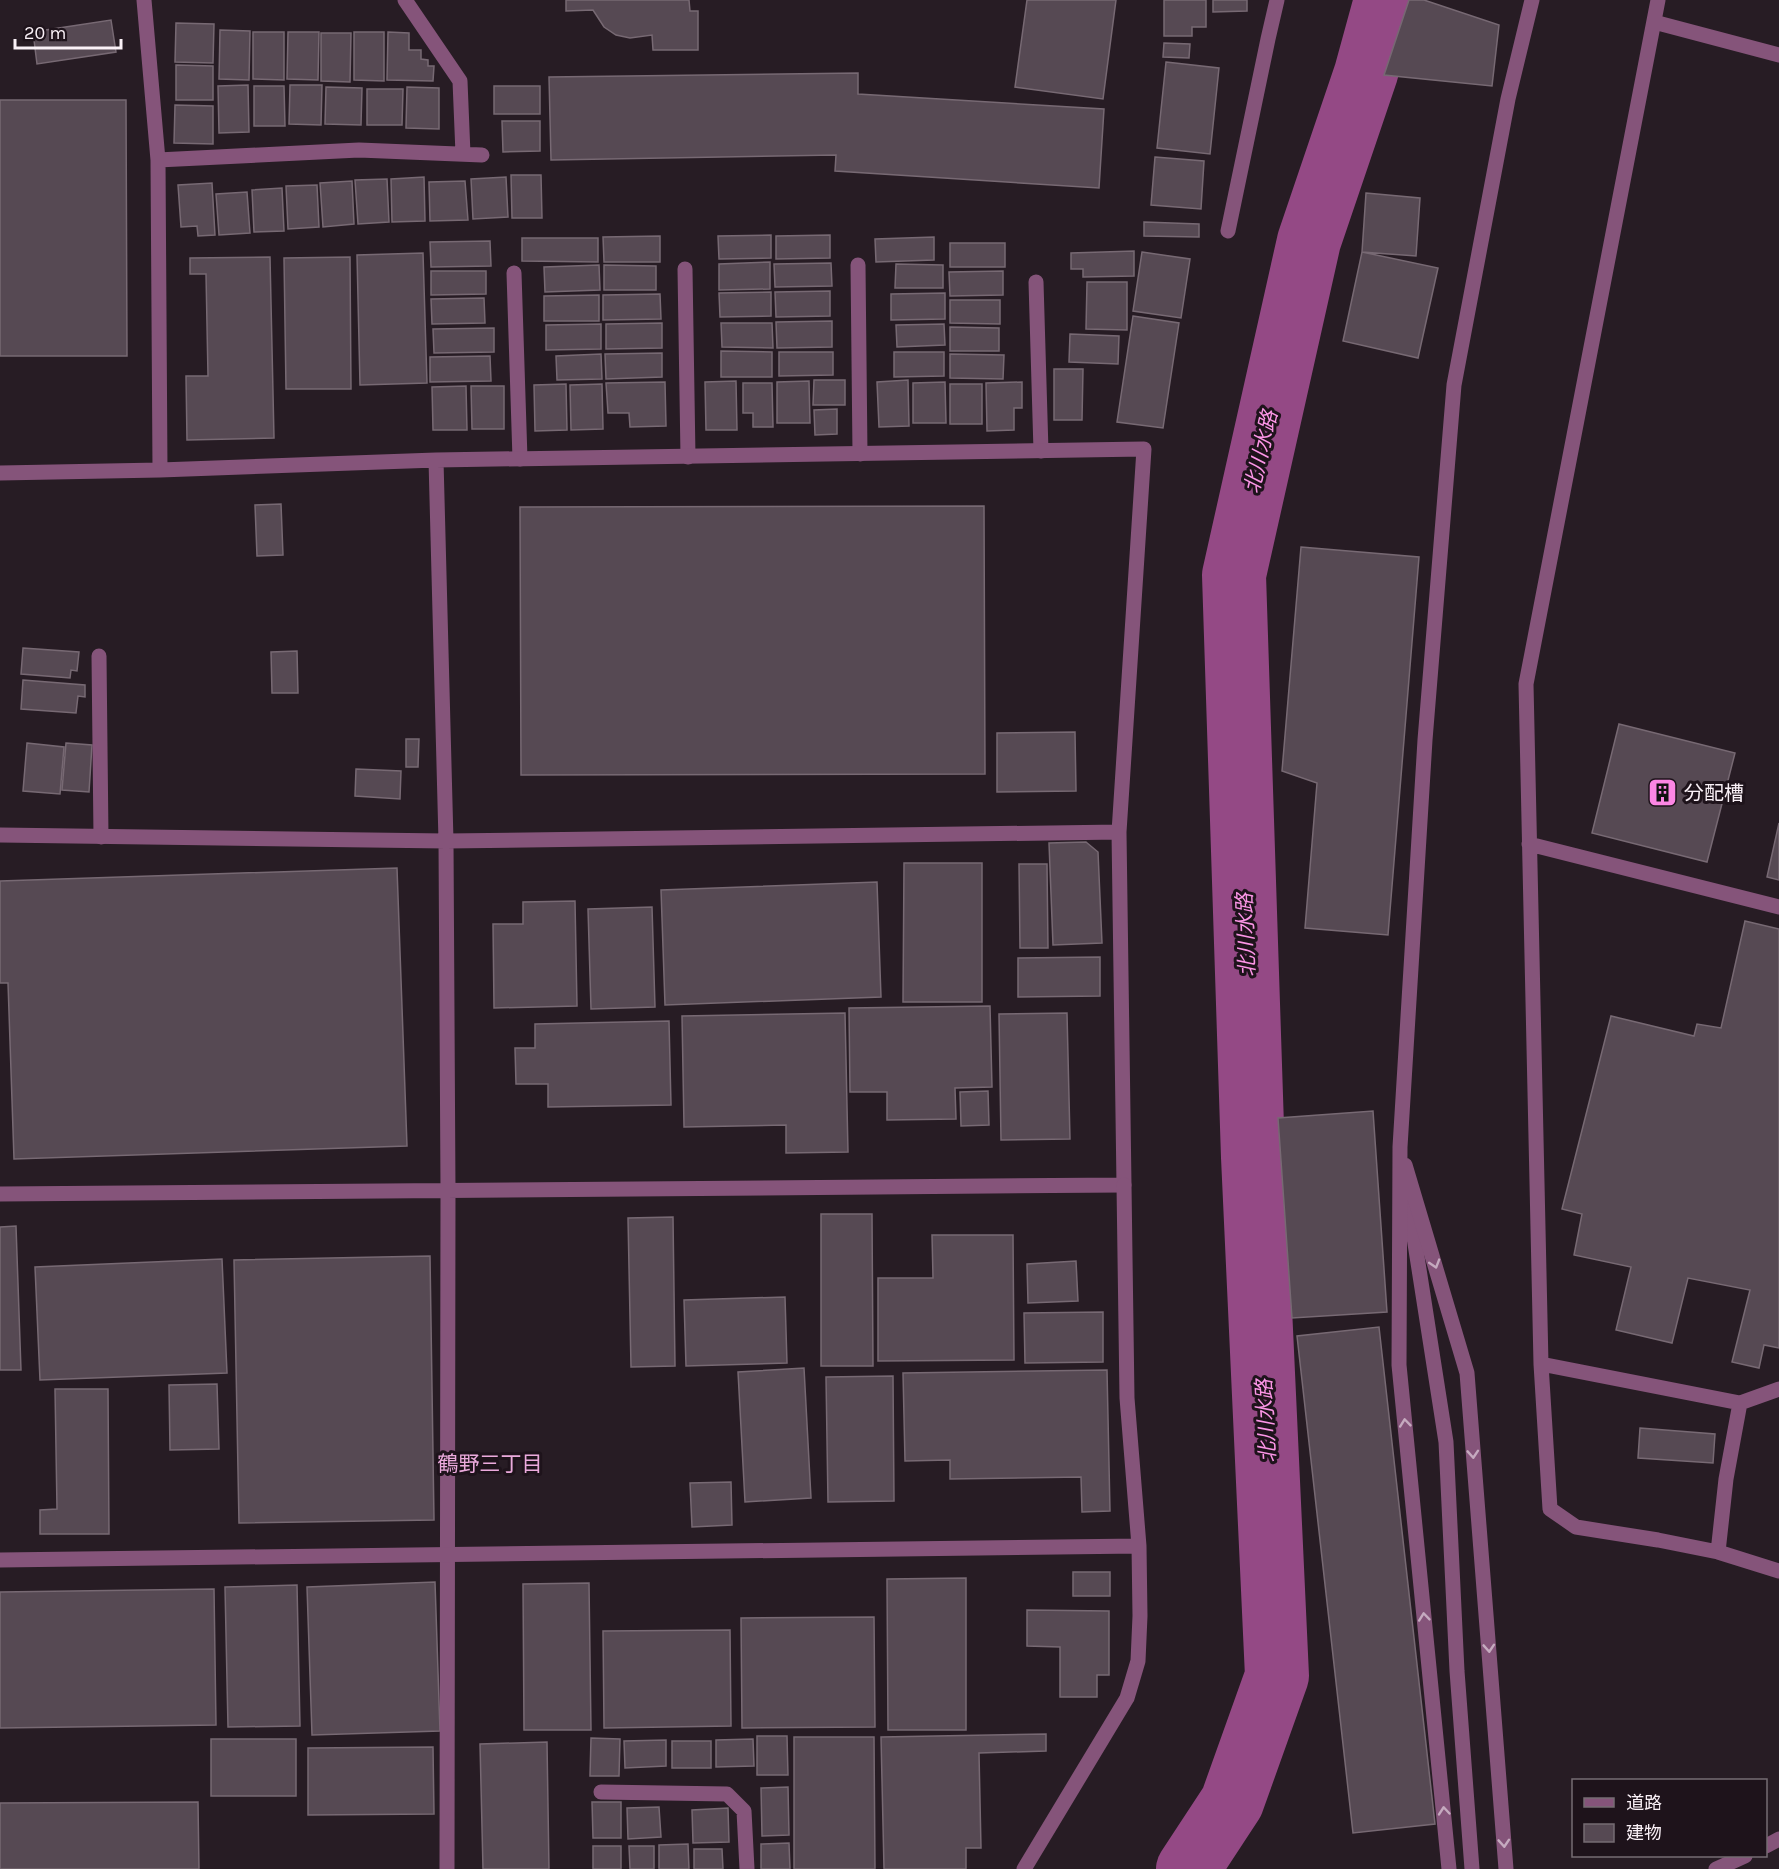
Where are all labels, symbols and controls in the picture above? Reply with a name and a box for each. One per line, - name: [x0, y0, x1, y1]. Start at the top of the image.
- scale bar: [15, 12, 122, 50]
- text: 20 m: [24, 22, 66, 44]
- water label: 北川水路: [1240, 406, 1283, 496]
- building icon: 分配槽: [1647, 777, 1679, 809]
- place label: 分配槽: [1684, 782, 1744, 805]
- water label: 北川水路: [1232, 891, 1259, 977]
- one-way arrow: [1428, 1258, 1440, 1269]
- water label: 北川水路: [1252, 1376, 1280, 1464]
- one-way arrow: [1399, 1418, 1412, 1427]
- one-way arrow: [1467, 1449, 1480, 1458]
- district label: 鶴野三丁目: [438, 1452, 543, 1476]
- one-way arrow: [1418, 1612, 1431, 1621]
- one-way arrow: [1482, 1644, 1495, 1653]
- legend: [1572, 1779, 1767, 1857]
- text: 道路: [1626, 1792, 1662, 1814]
- one-way arrow: [1438, 1806, 1451, 1815]
- text: 建物: [1626, 1822, 1662, 1844]
- one-way arrow: [1497, 1838, 1510, 1847]

